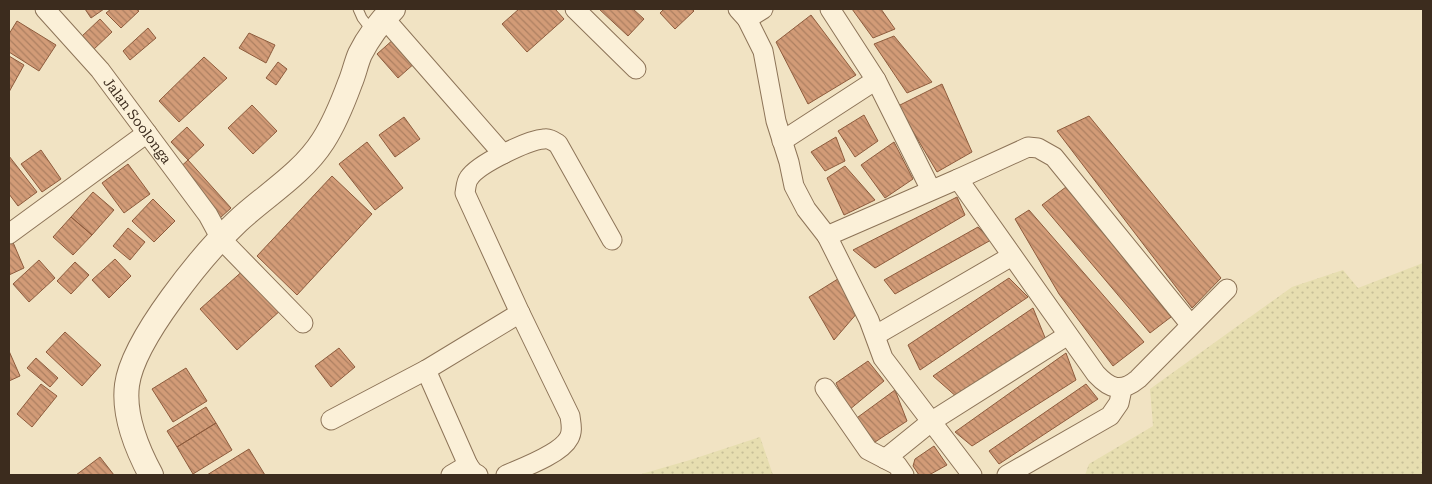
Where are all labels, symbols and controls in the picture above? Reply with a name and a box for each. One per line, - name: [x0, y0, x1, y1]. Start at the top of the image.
- street label: Jalan Soolonga: [100, 74, 175, 167]

